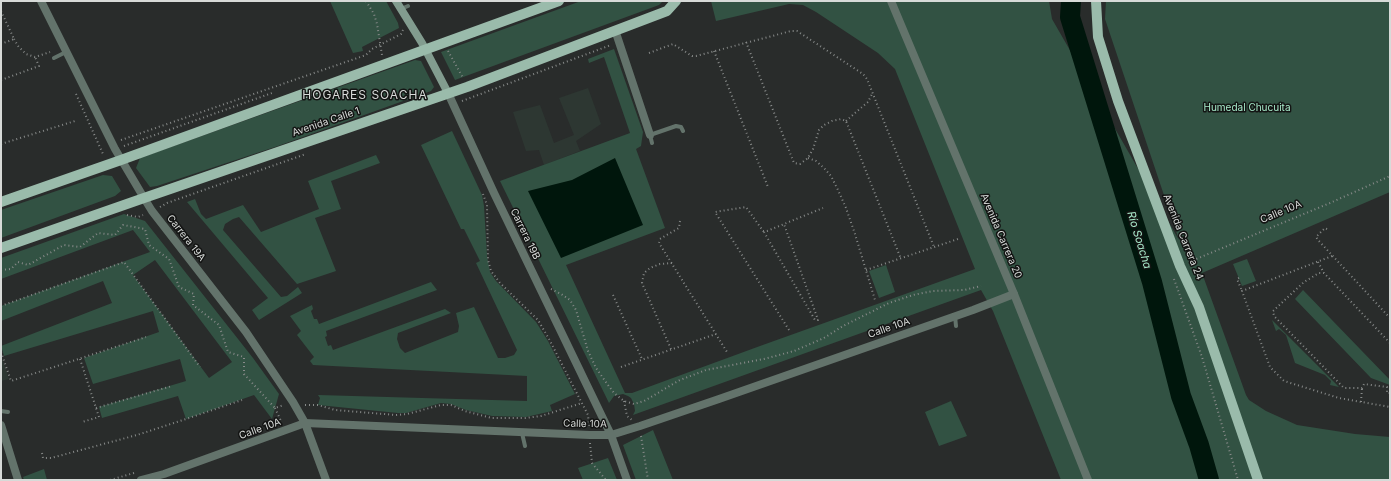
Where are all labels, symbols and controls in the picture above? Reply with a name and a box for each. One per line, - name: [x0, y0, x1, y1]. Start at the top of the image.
- district label: HOGARES SOACHA: [302, 88, 428, 102]
- park label: Humedal Chucuita: [1203, 102, 1291, 114]
- street label: Avenida Calle 1: [291, 105, 361, 139]
- street label: Avenida Carrera 20: [978, 192, 1024, 280]
- street label: Avenida Carrera 24: [1160, 192, 1206, 282]
- street label: Calle 10A: [1259, 198, 1303, 226]
- street label: Carrera 19B: [507, 207, 543, 261]
- water label: Río Soacha: [1124, 210, 1154, 270]
- street label: Carrera 19A: [164, 212, 208, 264]
- street label: Calle 10A: [866, 315, 912, 341]
- street label: Calle 10A: [237, 416, 283, 442]
- street label: Calle 10A: [563, 418, 607, 430]

